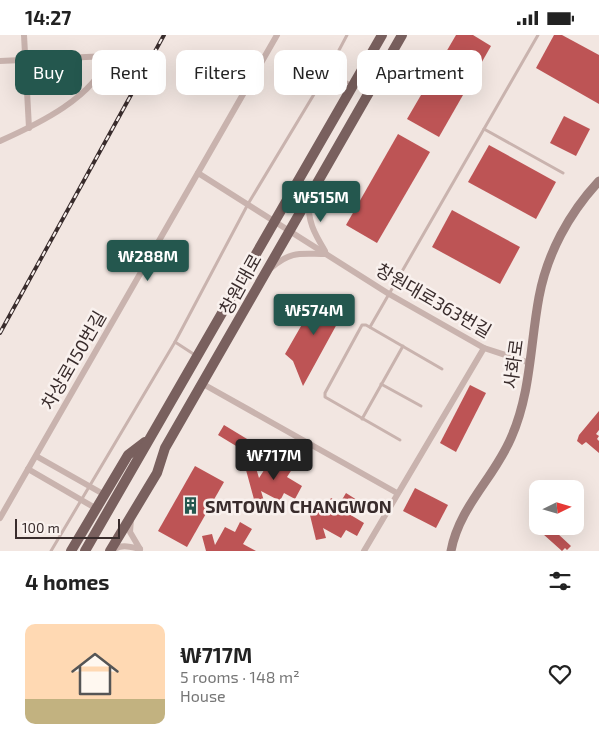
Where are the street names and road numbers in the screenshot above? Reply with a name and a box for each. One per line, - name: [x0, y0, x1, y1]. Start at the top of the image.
- street label: 창원대로: [214, 250, 266, 318]
- street label: 창원대로363번길: [372, 258, 496, 342]
- street label: 차상로150번길: [36, 307, 110, 413]
- street label: 사화로: [499, 338, 527, 390]

